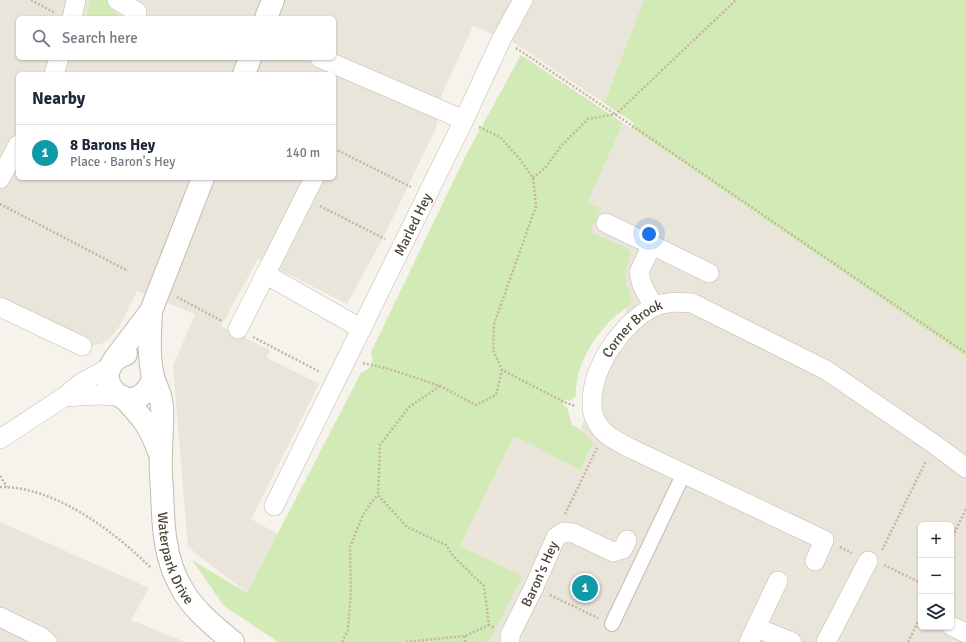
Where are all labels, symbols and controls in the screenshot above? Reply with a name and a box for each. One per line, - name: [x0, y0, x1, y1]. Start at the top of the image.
- search box: [16, 16, 336, 60]
- icon: search: [30, 27, 52, 49]
- text: Search here: [62, 29, 138, 47]
- text: Nearby: [32, 88, 85, 109]
- text: 8 Barons Hey: [70, 136, 155, 154]
- text: 1: [41, 145, 49, 161]
- text: 140 m: [286, 145, 320, 161]
- text: Place · Baron's Hey: [70, 154, 175, 170]
- street label: Marled Hey: [390, 190, 436, 259]
- your location: [639, 224, 659, 244]
- street label: Corner Brook: [599, 296, 665, 361]
- street label: Waterpark Drive: [154, 511, 197, 608]
- map controls: [918, 522, 954, 630]
- button: +: [918, 522, 954, 558]
- street label: Baron's Hey: [518, 538, 562, 610]
- button: −: [918, 558, 954, 594]
- pin: 1: [572, 573, 598, 603]
- button: layers: [918, 594, 954, 630]

